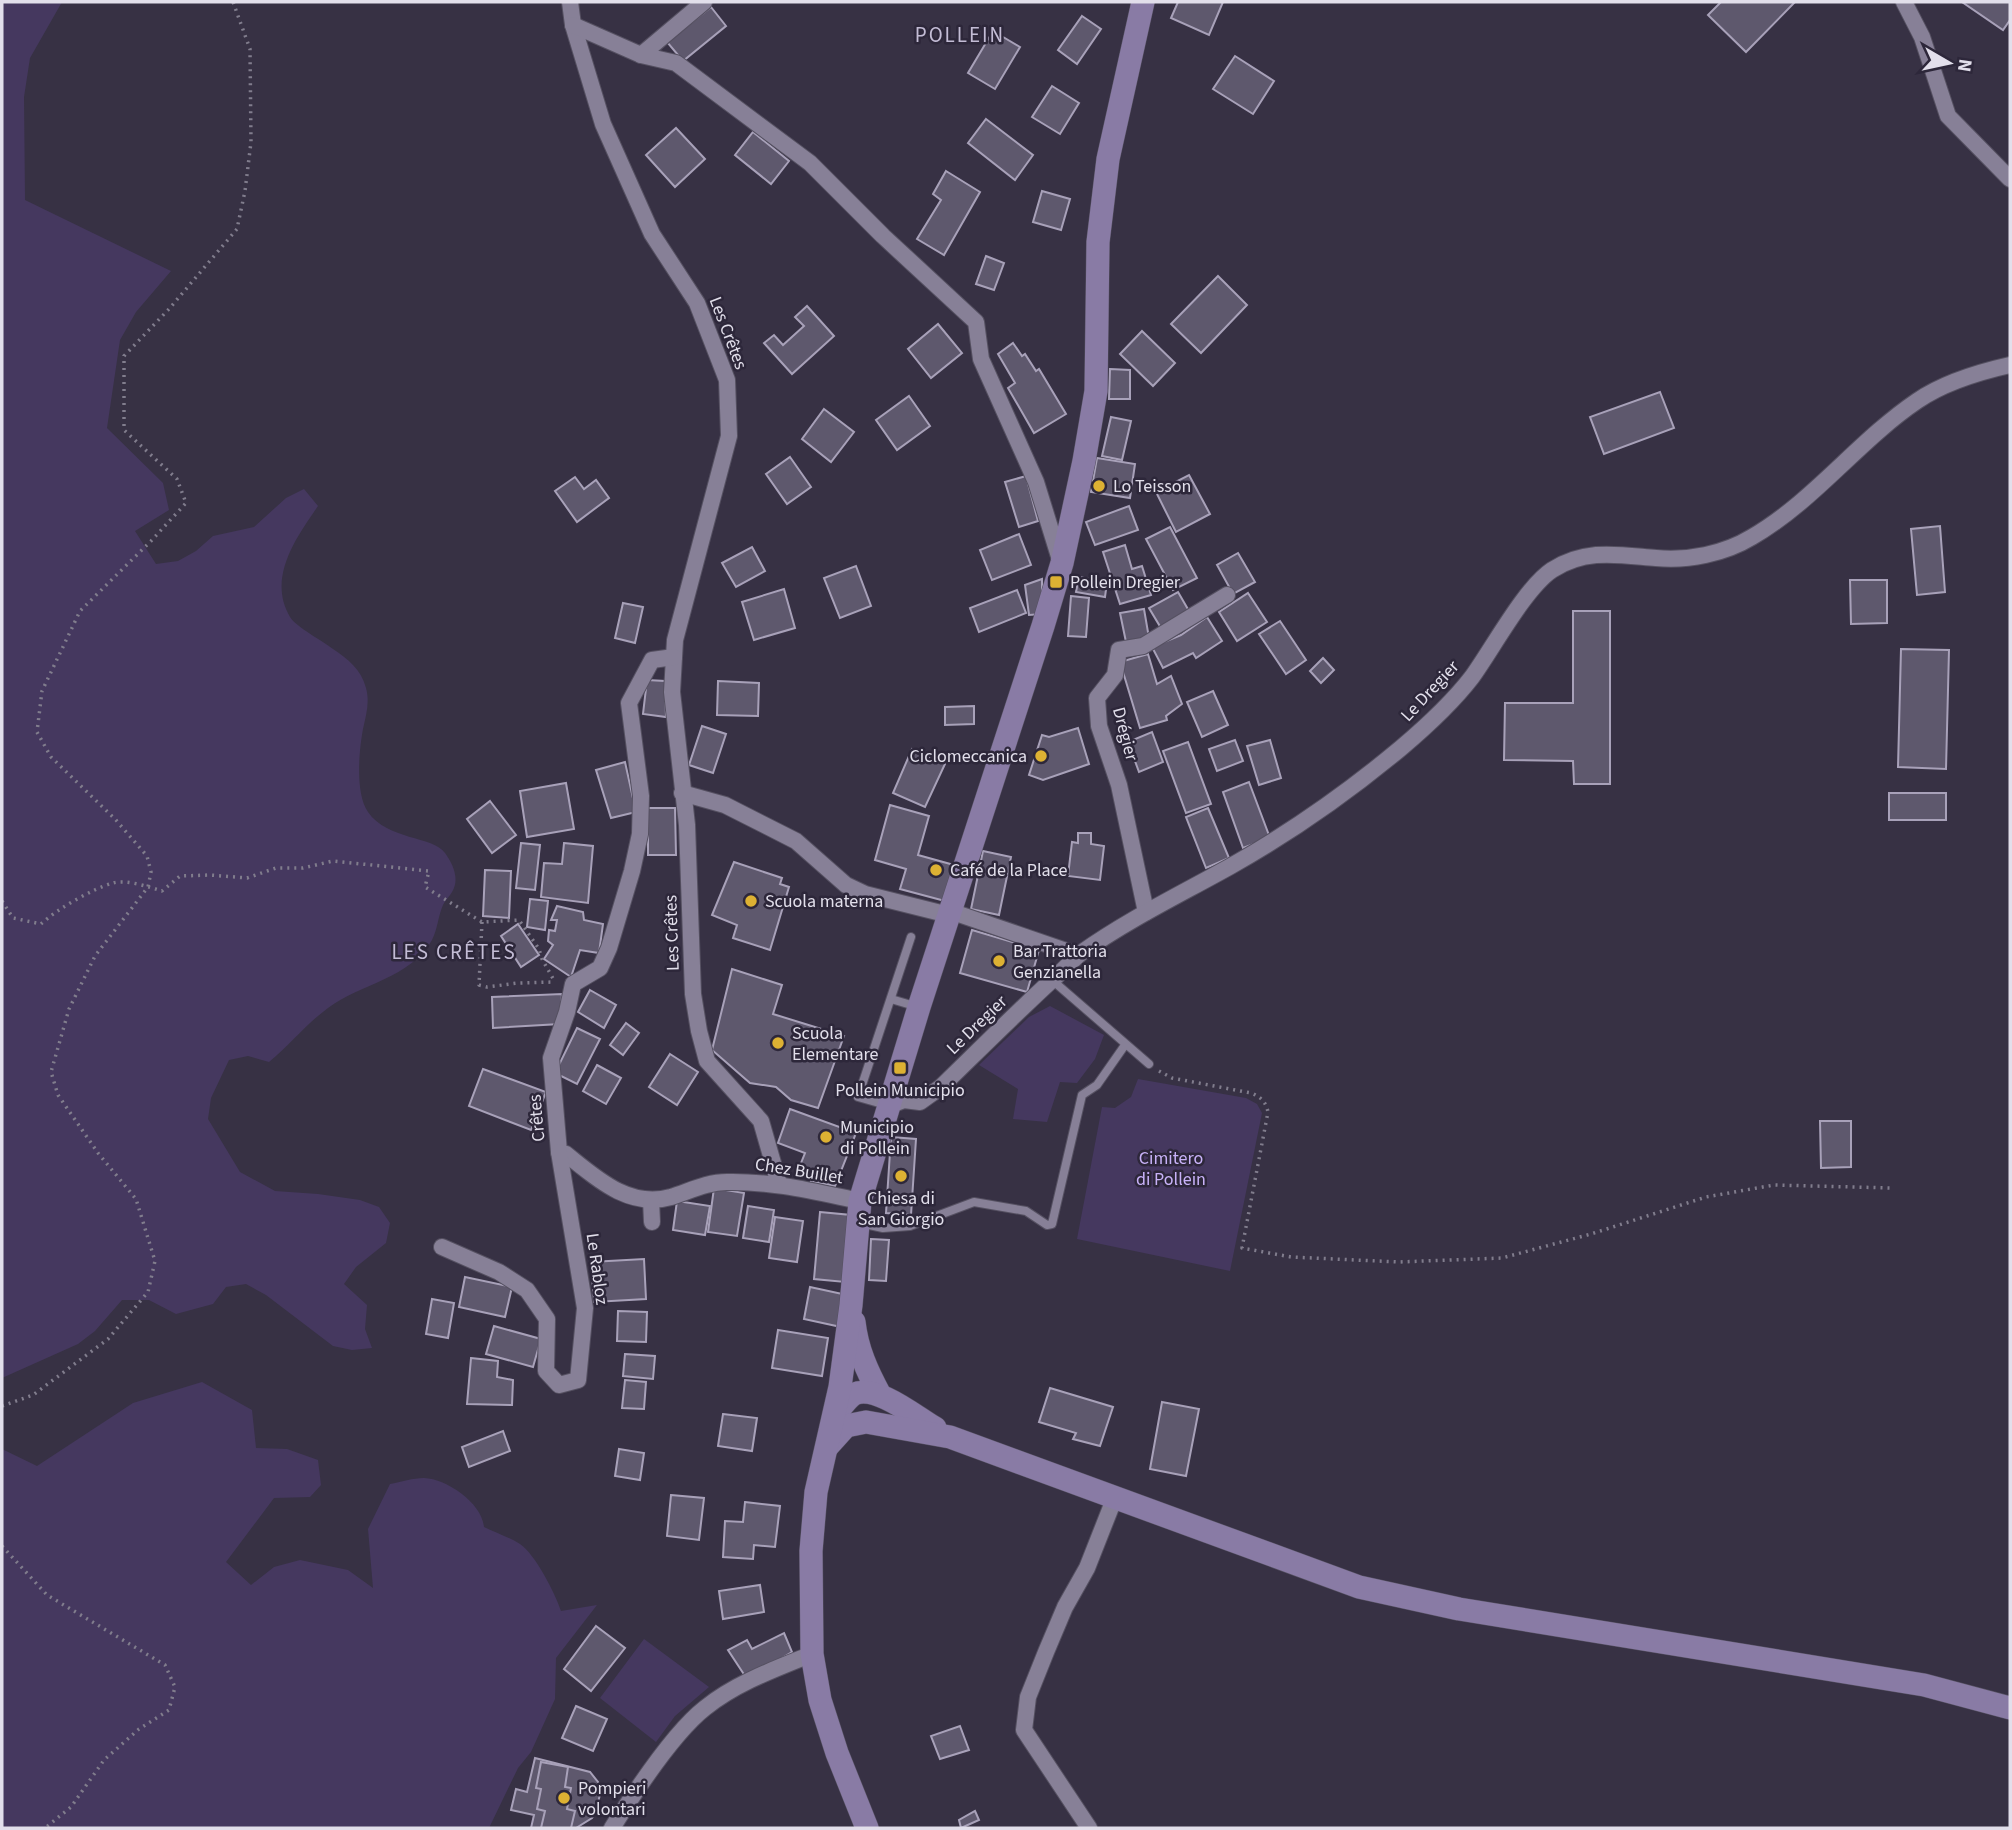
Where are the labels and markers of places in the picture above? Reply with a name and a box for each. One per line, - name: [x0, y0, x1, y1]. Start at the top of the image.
- place label: Lo Teisson: [1113, 474, 1191, 499]
- marker: Lo Teisson: [1091, 478, 1107, 494]
- place label: Pollein Dregier: [1070, 570, 1181, 595]
- marker: Pollein Dregier: [1048, 574, 1064, 590]
- place label: Ciclomeccanica: [910, 744, 1027, 769]
- marker: Ciclomeccanica: [1033, 748, 1049, 764]
- place label: Café de la Place: [950, 858, 1067, 883]
- marker: Café de la Place: [928, 862, 944, 878]
- place label: Scuola materna: [765, 889, 883, 914]
- marker: Scuola materna: [743, 893, 759, 909]
- place label: Bar Trattoria Genzianella: [1013, 939, 1107, 985]
- marker: Bar Trattoria Genzianella: [991, 953, 1007, 969]
- place label: Scuola Elementare: [792, 1021, 879, 1067]
- marker: Scuola Elementare: [770, 1035, 786, 1051]
- marker: Pollein Municipio: [892, 1060, 908, 1076]
- place label: Pollein Municipio: [835, 1078, 965, 1103]
- place label: Municipio di Pollein: [840, 1115, 914, 1161]
- marker: Municipio di Pollein: [818, 1129, 834, 1145]
- marker: Chiesa di San Giorgio: [893, 1168, 909, 1184]
- place label: Chiesa di San Giorgio: [858, 1186, 944, 1232]
- place label: Pompieri volontari: [578, 1776, 646, 1822]
- marker: Pompieri volontari: [556, 1790, 572, 1806]

